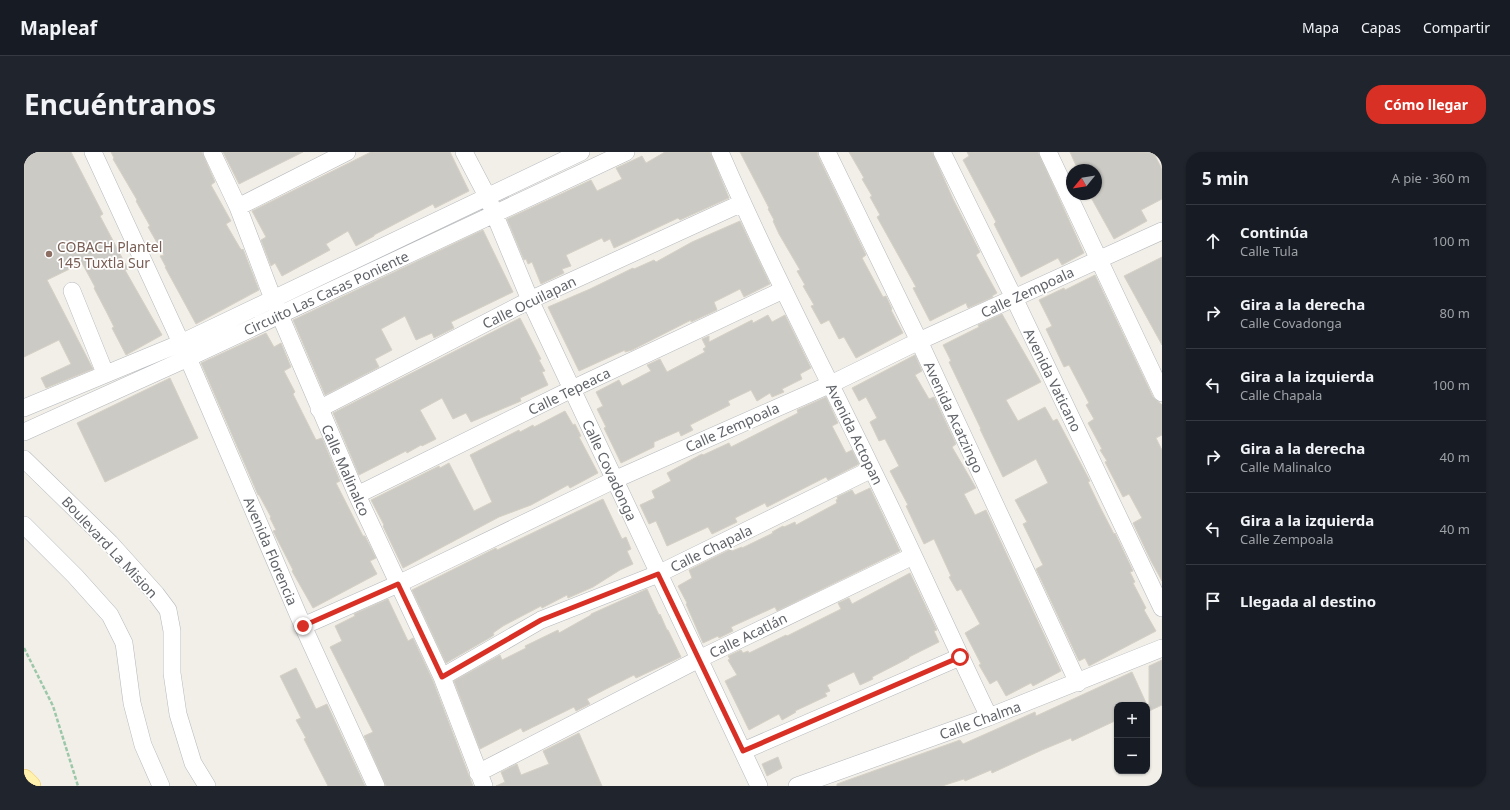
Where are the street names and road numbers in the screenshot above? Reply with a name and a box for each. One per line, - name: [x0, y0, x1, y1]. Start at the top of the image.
- street label: Circuito Las Casas Poniente: [240, 246, 412, 340]
- street label: Calle Zempoala: [977, 262, 1077, 322]
- street label: Calle Ocuilapan: [479, 271, 579, 333]
- street label: Avenida Vaticano: [1020, 325, 1086, 435]
- street label: Avenida Acatzingo: [920, 358, 988, 476]
- street label: Calle Tepeaca: [525, 363, 613, 419]
- street label: Avenida Actopan: [822, 380, 888, 488]
- street label: Calle Zempoala: [682, 398, 782, 456]
- street label: Calle Covadonga: [578, 416, 642, 524]
- street label: Calle Malinalco: [317, 421, 375, 519]
- street label: Boulevard La Mision: [58, 492, 162, 602]
- street label: Avenida Florencia: [240, 494, 302, 608]
- street label: Calle Chapala: [667, 520, 755, 576]
- street label: Calle Acatlán: [706, 608, 790, 662]
- street label: Calle Chalma: [937, 696, 1023, 744]

